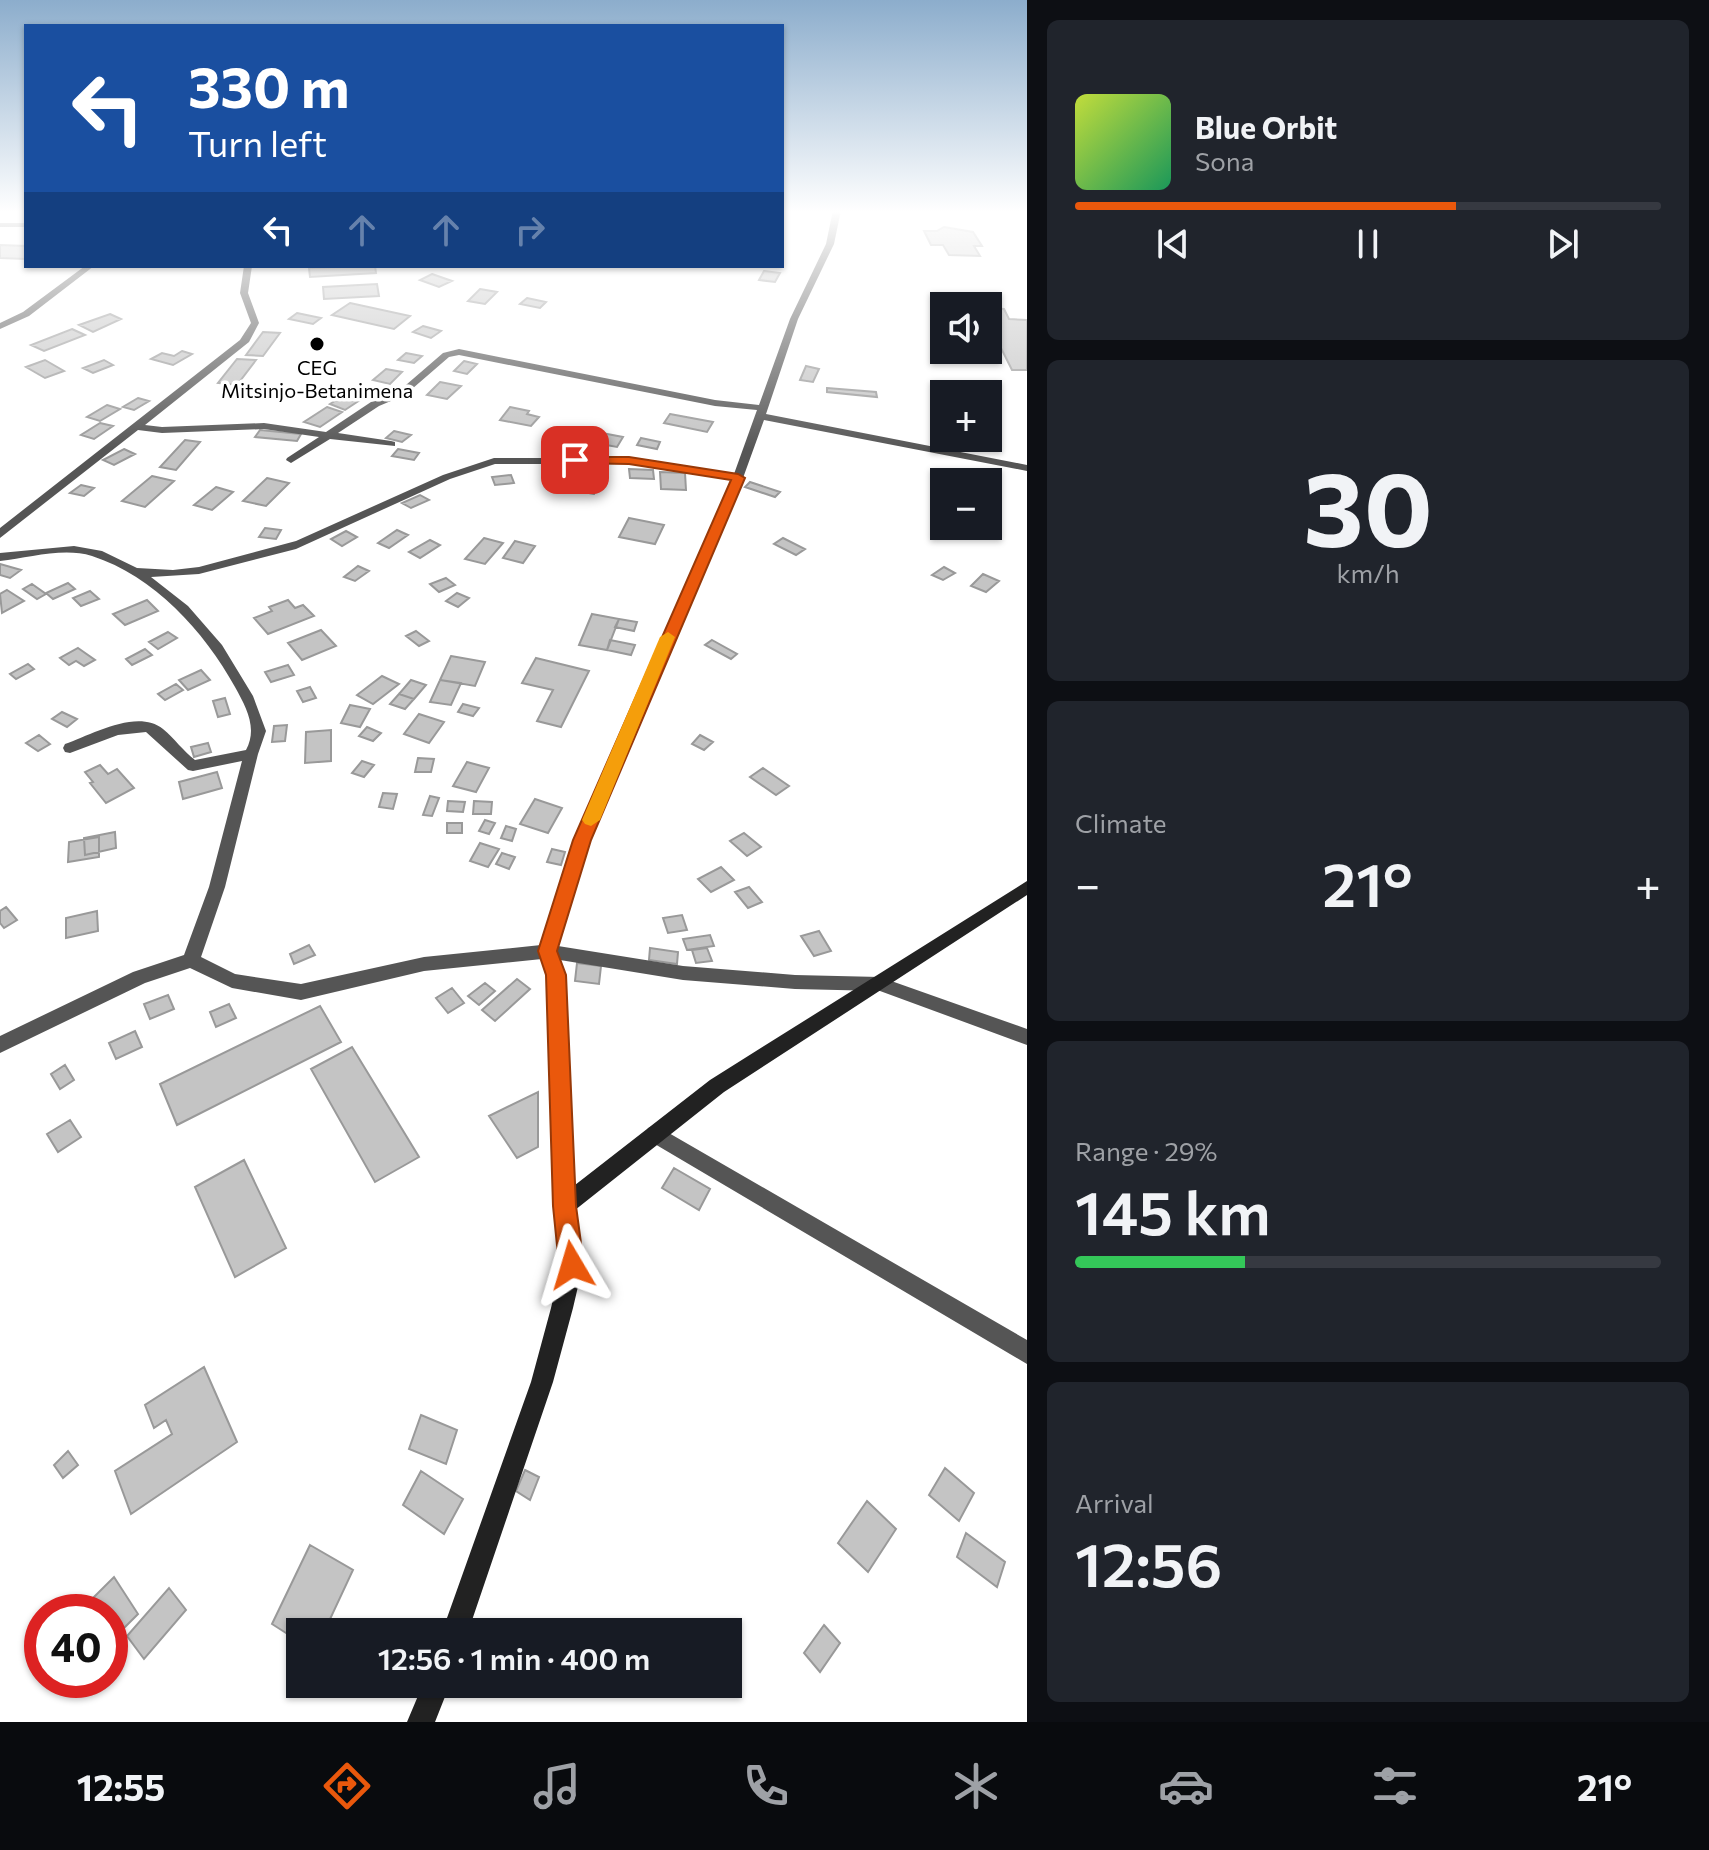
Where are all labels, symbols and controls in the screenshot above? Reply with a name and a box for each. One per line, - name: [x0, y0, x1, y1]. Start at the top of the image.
- text: 330 m: [188, 51, 350, 120]
- icon: left: [56, 56, 160, 160]
- text: Blue Orbit: [1195, 108, 1337, 145]
- text: Turn left: [188, 120, 327, 164]
- text: Sona: [1195, 145, 1254, 176]
- icon: left: [256, 208, 300, 252]
- icon: ahead: [340, 208, 384, 252]
- icon: ahead: [424, 208, 468, 252]
- icon: right: [508, 208, 552, 252]
- icon: previous: [1151, 222, 1195, 266]
- icon: pause: [1346, 222, 1390, 266]
- icon: next: [1541, 222, 1585, 266]
- map controls: [930, 292, 1002, 540]
- button: sound: [930, 292, 1002, 364]
- marker: CEG Mitsinjo-Betanimena: [308, 335, 326, 353]
- place label: CEG Mitsinjo-Betanimena: [221, 355, 413, 402]
- button: +: [930, 380, 1002, 452]
- pin: [541, 426, 609, 494]
- icon: arrive: [553, 438, 597, 482]
- text: 30: [1303, 441, 1433, 568]
- button: −: [930, 468, 1002, 540]
- text: km/h: [1336, 557, 1400, 588]
- text: Climate: [1075, 807, 1167, 838]
- text: 21°: [1322, 846, 1413, 919]
- text: −: [1075, 856, 1100, 910]
- text: +: [1635, 856, 1661, 910]
- text: Range · 29%: [1075, 1135, 1218, 1166]
- text: 145 km: [1075, 1174, 1271, 1247]
- position arrow: [530, 1223, 614, 1307]
- text: Arrival: [1075, 1487, 1154, 1518]
- text: 12:56: [1075, 1526, 1222, 1599]
- speed limit sign: 40: [24, 1594, 128, 1698]
- text: 12:56 · 1 min · 400 m: [378, 1639, 650, 1676]
- icon: directions: [319, 1758, 375, 1814]
- icon: music: [529, 1758, 585, 1814]
- icon: phone: [738, 1758, 794, 1814]
- icon: climate: [948, 1758, 1004, 1814]
- icon: car: [1158, 1758, 1214, 1814]
- icon: filters: [1367, 1758, 1423, 1814]
- text: 12:55: [77, 1764, 165, 1808]
- text: 21°: [1577, 1764, 1632, 1808]

